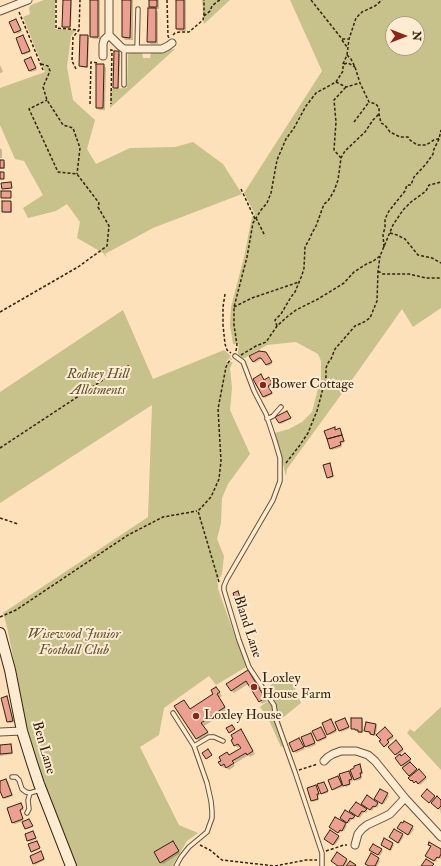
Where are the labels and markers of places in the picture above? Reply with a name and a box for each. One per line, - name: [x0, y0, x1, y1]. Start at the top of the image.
- place label: Bower Cottage: [271, 377, 354, 393]
- marker: Bower Cottage: [258, 380, 268, 390]
- place label: Loxley House Farm: [262, 671, 331, 704]
- marker: Loxley House Farm: [249, 682, 259, 692]
- place label: Loxley House: [204, 708, 281, 724]
- marker: Loxley House: [191, 711, 201, 721]

